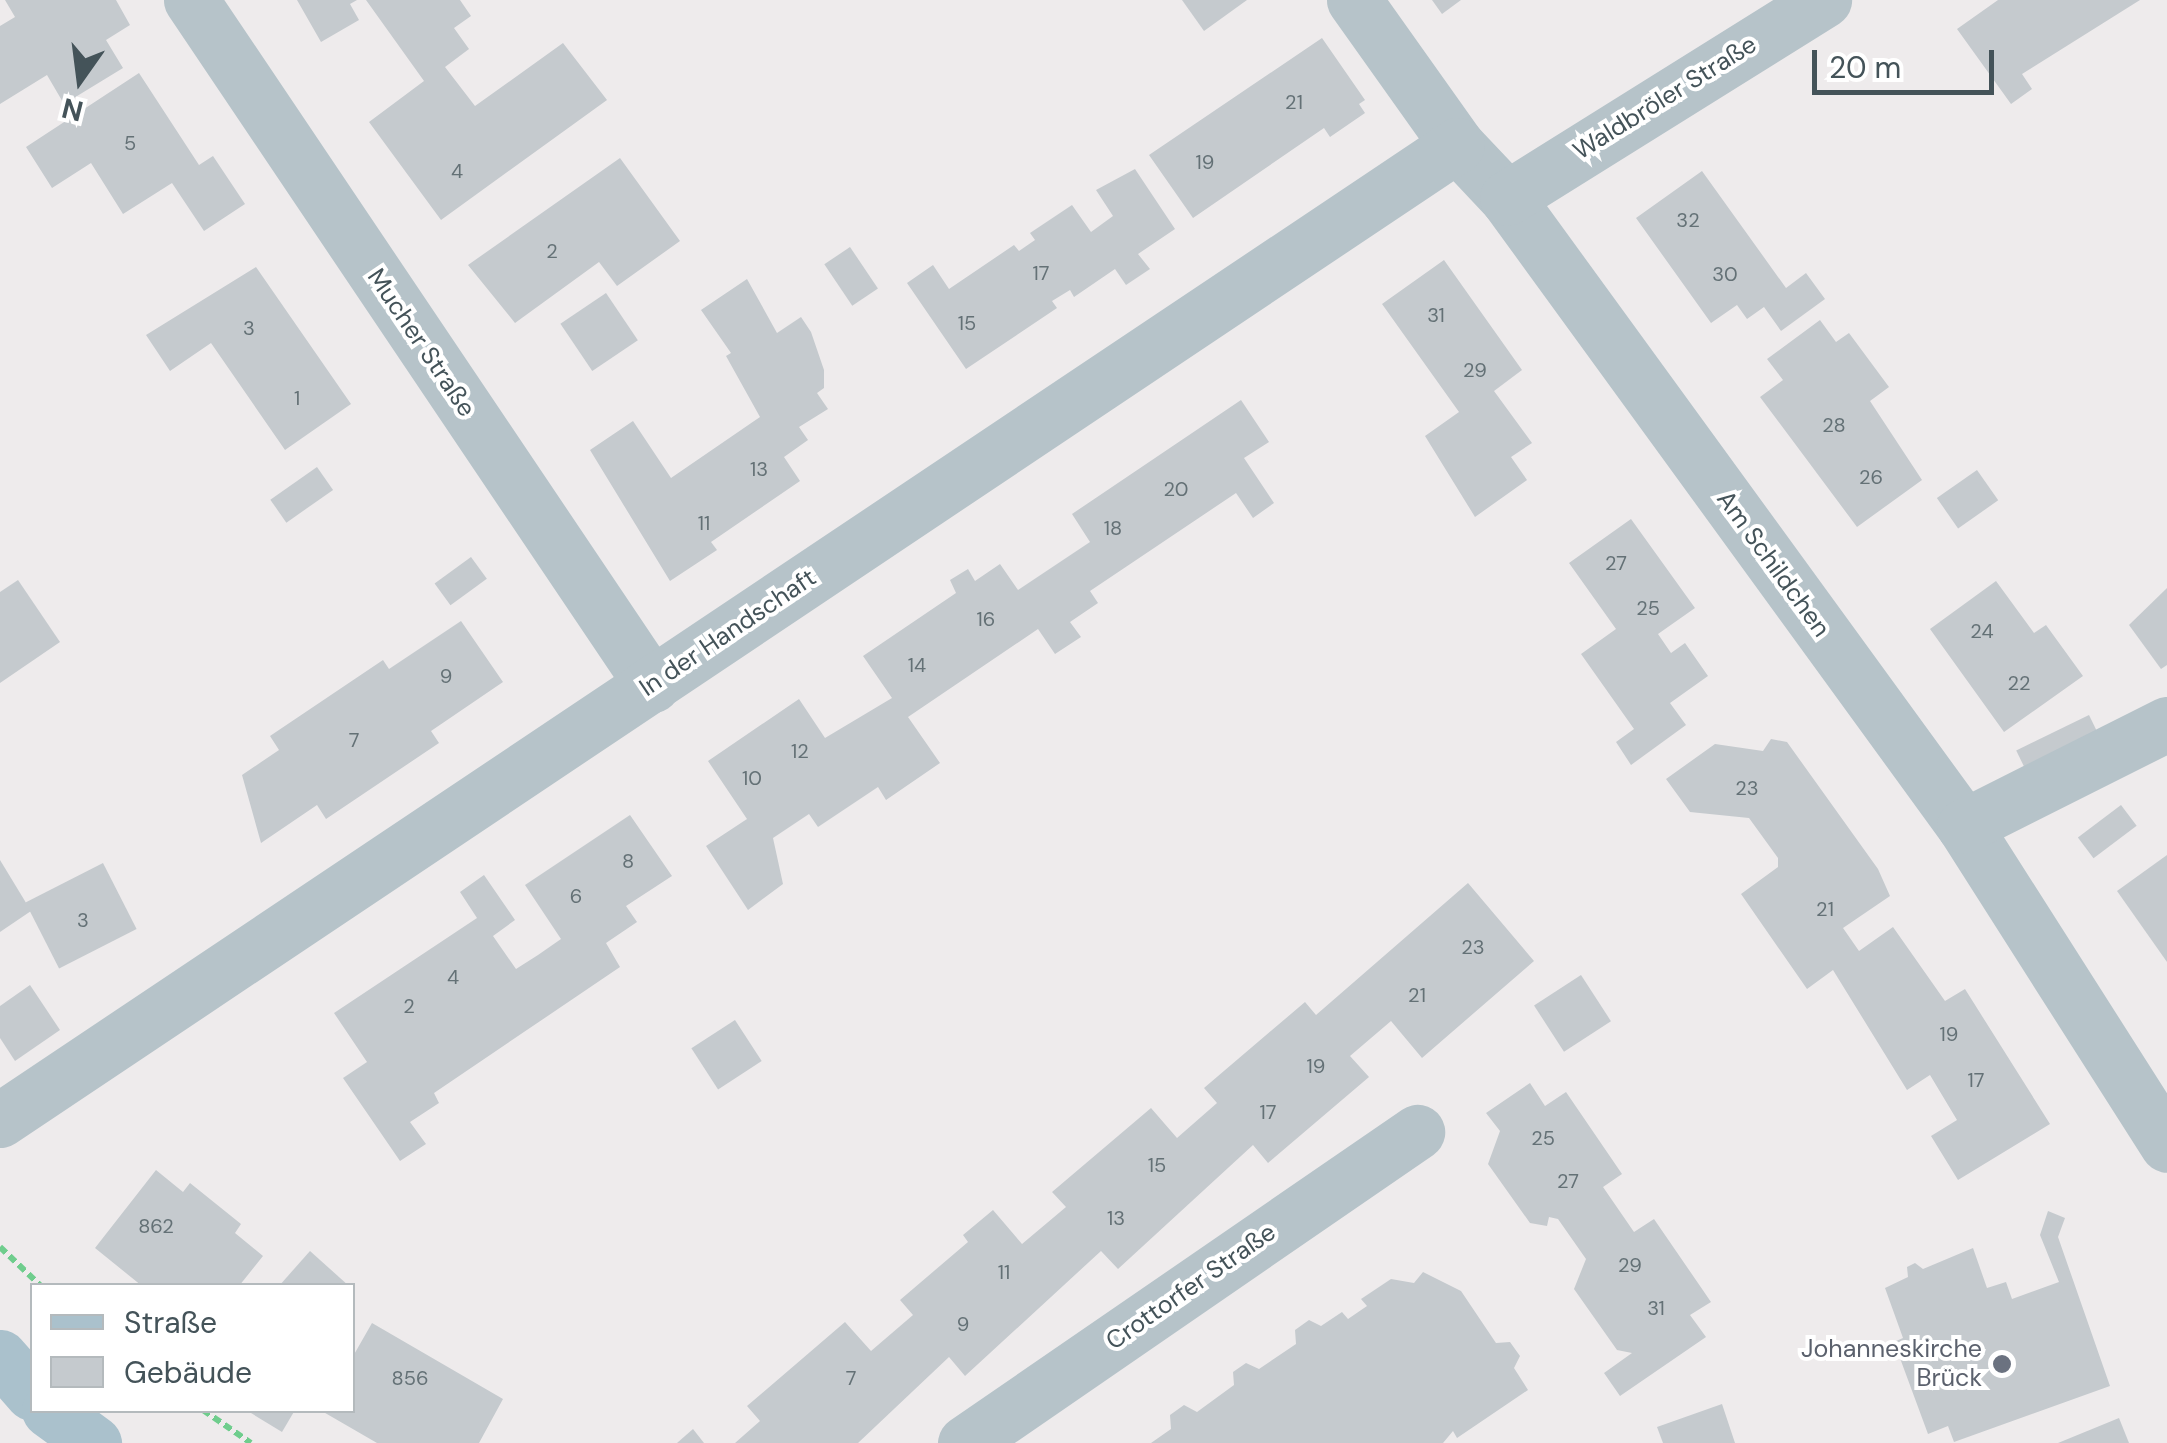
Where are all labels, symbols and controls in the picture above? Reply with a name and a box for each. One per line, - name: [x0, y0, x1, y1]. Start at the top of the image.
- north arrow: [30, 30, 130, 130]
- street label: Waldbröler Straße: [1568, 30, 1762, 166]
- scale bar: [1817, 30, 2000, 92]
- text: 20 m: [1829, 48, 1901, 87]
- text: N: [58, 89, 87, 130]
- house number: 21: [1285, 90, 1303, 114]
- house number: 5: [124, 131, 136, 155]
- house number: 19: [1196, 150, 1214, 174]
- house number: 4: [451, 159, 463, 183]
- house number: 32: [1676, 208, 1700, 232]
- house number: 2: [546, 239, 558, 263]
- house number: 17: [1033, 261, 1049, 285]
- house number: 30: [1712, 262, 1738, 286]
- street label: Mucher Straße: [361, 263, 481, 423]
- house number: 31: [1427, 303, 1445, 327]
- house number: 15: [958, 311, 976, 335]
- house number: 3: [243, 316, 255, 340]
- house number: 29: [1463, 358, 1487, 382]
- house number: 1: [294, 386, 300, 410]
- house number: 28: [1822, 413, 1846, 437]
- house number: 13: [750, 457, 768, 481]
- house number: 26: [1859, 465, 1883, 489]
- house number: 20: [1164, 477, 1188, 501]
- street label: Am Schildchen: [1710, 485, 1836, 643]
- house number: 11: [698, 511, 710, 535]
- house number: 18: [1104, 516, 1122, 540]
- house number: 27: [1605, 551, 1627, 575]
- street label: In der Handschaft: [634, 563, 822, 703]
- house number: 25: [1636, 596, 1660, 620]
- house number: 16: [977, 607, 995, 631]
- house number: 24: [1970, 619, 1994, 643]
- house number: 14: [908, 653, 926, 677]
- house number: 9: [440, 664, 452, 688]
- house number: 22: [2007, 671, 2031, 695]
- house number: 7: [349, 728, 359, 752]
- house number: 12: [791, 739, 809, 763]
- house number: 10: [742, 766, 762, 790]
- house number: 23: [1735, 776, 1759, 800]
- house number: 8: [622, 849, 634, 873]
- house number: 6: [570, 884, 582, 908]
- house number: 21: [1816, 897, 1834, 921]
- house number: 3: [77, 908, 89, 932]
- house number: 23: [1461, 935, 1485, 959]
- house number: 4: [447, 965, 459, 989]
- house number: 21: [1408, 983, 1426, 1007]
- house number: 2: [403, 994, 415, 1018]
- house number: 19: [1940, 1022, 1958, 1046]
- house number: 19: [1307, 1054, 1325, 1078]
- house number: 17: [1968, 1068, 1984, 1092]
- house number: 17: [1260, 1100, 1276, 1124]
- house number: 25: [1531, 1126, 1555, 1150]
- house number: 15: [1148, 1153, 1166, 1177]
- house number: 27: [1557, 1169, 1579, 1193]
- house number: 13: [1107, 1206, 1125, 1230]
- house number: 862: [138, 1214, 174, 1238]
- street label: Crottorfer Straße: [1100, 1217, 1282, 1357]
- house number: 29: [1618, 1253, 1642, 1277]
- house number: 11: [998, 1260, 1010, 1284]
- legend: [30, 1283, 355, 1413]
- house number: 31: [1647, 1296, 1665, 1320]
- text: Straße: [124, 1303, 217, 1342]
- house number: 9: [957, 1312, 969, 1336]
- place label: Johanneskirche Brück: [1801, 1335, 1982, 1394]
- text: Gebäude: [124, 1353, 252, 1392]
- marker: Johanneskirche Brück: [1991, 1353, 2013, 1375]
- house number: 856: [392, 1366, 428, 1390]
- house number: 7: [846, 1366, 856, 1390]

